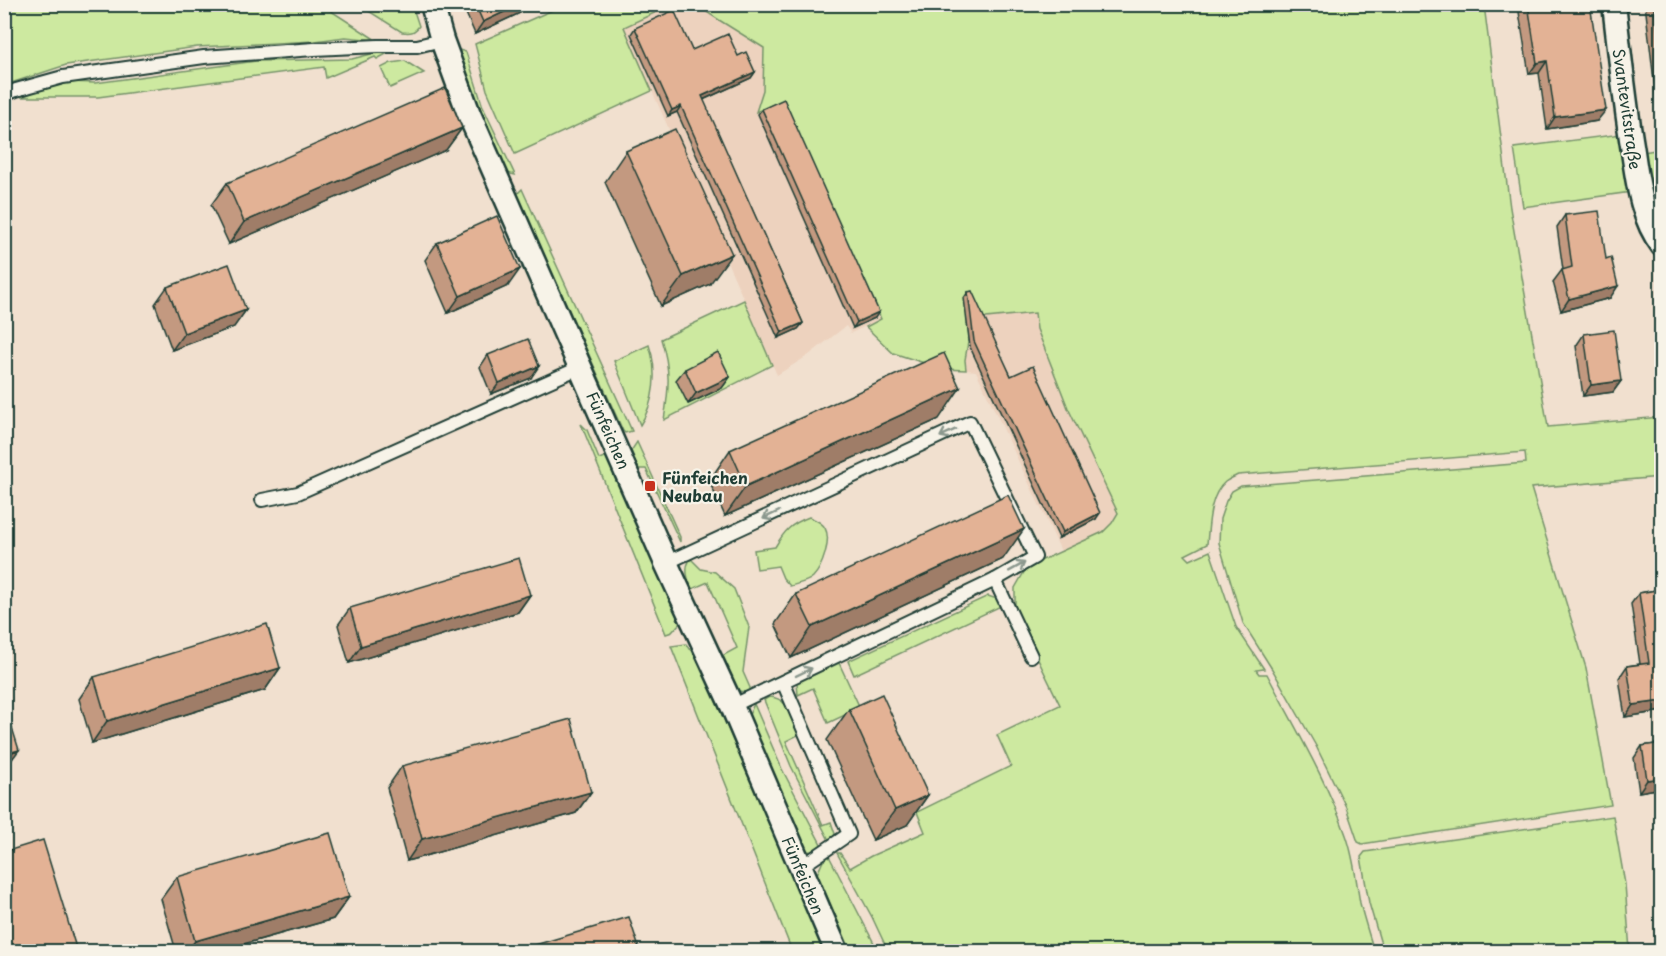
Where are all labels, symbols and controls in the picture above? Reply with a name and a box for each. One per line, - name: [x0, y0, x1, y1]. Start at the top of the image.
- street label: Svantevitstraße: [1608, 47, 1648, 171]
- street label: Fünfeichen: [581, 387, 637, 473]
- one-way arrow: [939, 427, 957, 439]
- place label: Fünfeichen Neubau: [662, 465, 748, 507]
- marker: Fünfeichen Neubau: [643, 479, 657, 493]
- one-way arrow: [762, 509, 780, 521]
- one-way arrow: [1008, 561, 1025, 573]
- one-way arrow: [795, 665, 813, 677]
- street label: Fünfeichen: [777, 832, 831, 918]

